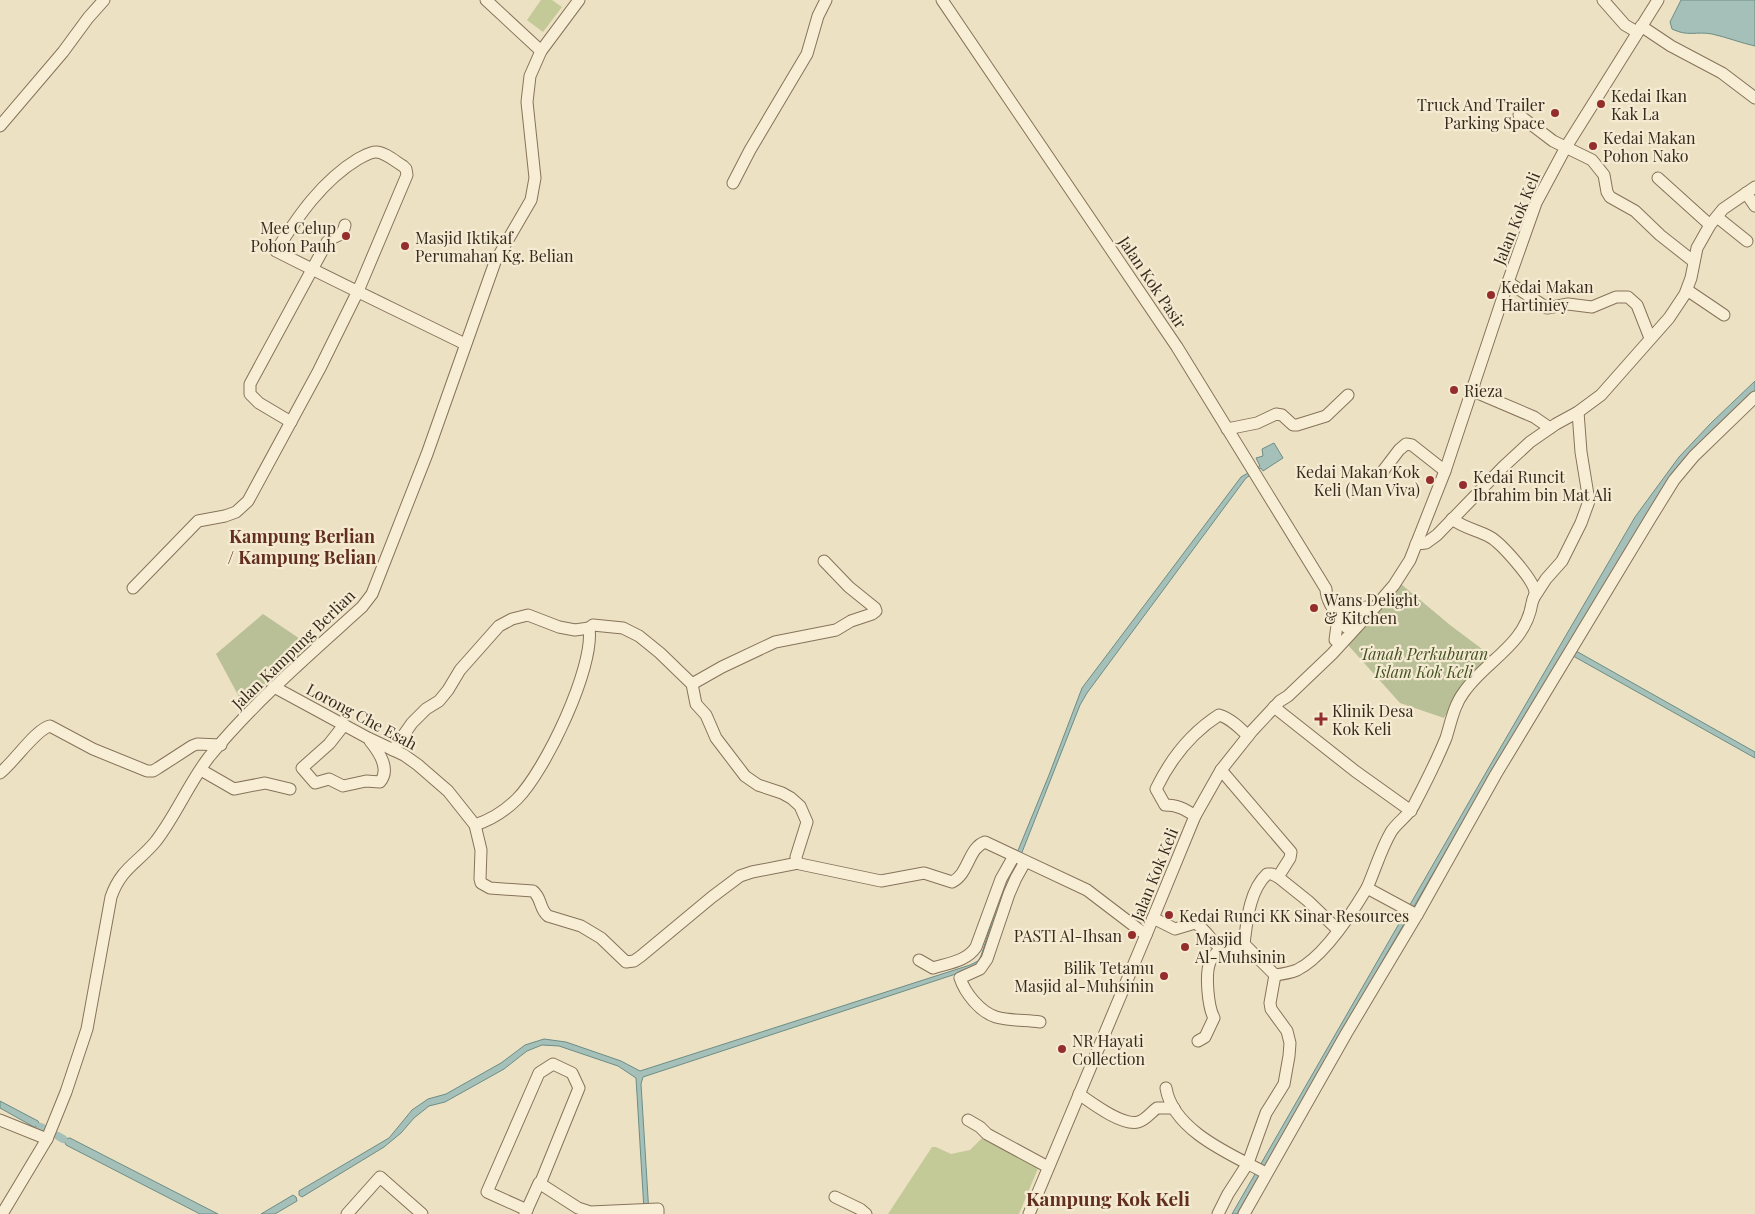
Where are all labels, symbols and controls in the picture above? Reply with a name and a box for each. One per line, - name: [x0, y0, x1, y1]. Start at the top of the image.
- place label: Kedai Ikan Kak La: [1611, 85, 1688, 124]
- place label: Truck And Trailer Parking Space: [1417, 94, 1545, 133]
- marker: Kedai Ikan Kak La: [1595, 98, 1607, 110]
- marker: Truck And Trailer Parking Space: [1549, 107, 1561, 119]
- place label: Kedai Makan Pohon Nako: [1603, 127, 1696, 166]
- marker: Kedai Makan Pohon Nako: [1587, 140, 1599, 152]
- street label: Jalan Kok Keli: [1487, 168, 1544, 268]
- place label: Mee Celup Pohon Pauh: [251, 217, 337, 256]
- place label: Masjid Iktikaf Perumahan Kg. Belian: [415, 227, 574, 266]
- marker: Mee Celup Pohon Pauh: [340, 230, 352, 242]
- street label: Jalan Kok Pasir: [1114, 231, 1192, 332]
- marker: Masjid Iktikaf Perumahan Kg. Belian: [399, 240, 411, 252]
- place label: Kedai Makan Hartiniey: [1501, 276, 1594, 315]
- marker: Kedai Makan Hartiniey: [1485, 289, 1497, 301]
- place label: Rieza: [1464, 380, 1503, 401]
- marker: Rieza: [1448, 384, 1460, 396]
- place label: Kedai Makan Kok Keli (Man Viva): [1296, 461, 1420, 500]
- place label: Kedai Runcit Ibrahim bin Mat Ali: [1473, 466, 1612, 505]
- marker: Kedai Makan Kok Keli (Man Viva): [1424, 474, 1436, 486]
- marker: Kedai Runcit Ibrahim bin Mat Ali: [1457, 479, 1469, 491]
- district label: Kampung Berlian / Kampung Belian: [228, 524, 376, 569]
- street label: Jalan Kampung Berlian: [226, 584, 359, 714]
- place label: Wans Delight & Kitchen: [1323, 589, 1419, 628]
- marker: Wans Delight & Kitchen: [1308, 602, 1320, 614]
- park label: Tanah Perkuburan Islam Kok Keli: [1360, 643, 1488, 682]
- street label: Lorong Che Esah: [303, 678, 421, 754]
- place label: Klinik Desa Kok Keli: [1332, 700, 1413, 739]
- marker: Klinik Desa Kok Keli: [1314, 712, 1328, 726]
- street label: Jalan Kok Keli: [1125, 824, 1182, 924]
- place label: Kedai Runci KK Sinar Resources: [1179, 905, 1409, 926]
- marker: Kedai Runci KK Sinar Resources: [1163, 909, 1175, 921]
- place label: PASTI Al-Ihsan: [1014, 925, 1122, 946]
- place label: Masjid Al-Muhsinin: [1194, 928, 1286, 967]
- marker: PASTI Al-Ihsan: [1126, 929, 1138, 941]
- marker: Masjid Al-Muhsinin: [1179, 941, 1191, 953]
- place label: Bilik Tetamu Masjid al-Muhsinin: [1014, 957, 1154, 996]
- marker: Bilik Tetamu Masjid al-Muhsinin: [1158, 970, 1170, 982]
- place label: NR Hayati Collection: [1072, 1030, 1146, 1069]
- marker: NR Hayati Collection: [1056, 1043, 1068, 1055]
- district label: Kampung Kok Keli: [1026, 1185, 1190, 1211]

